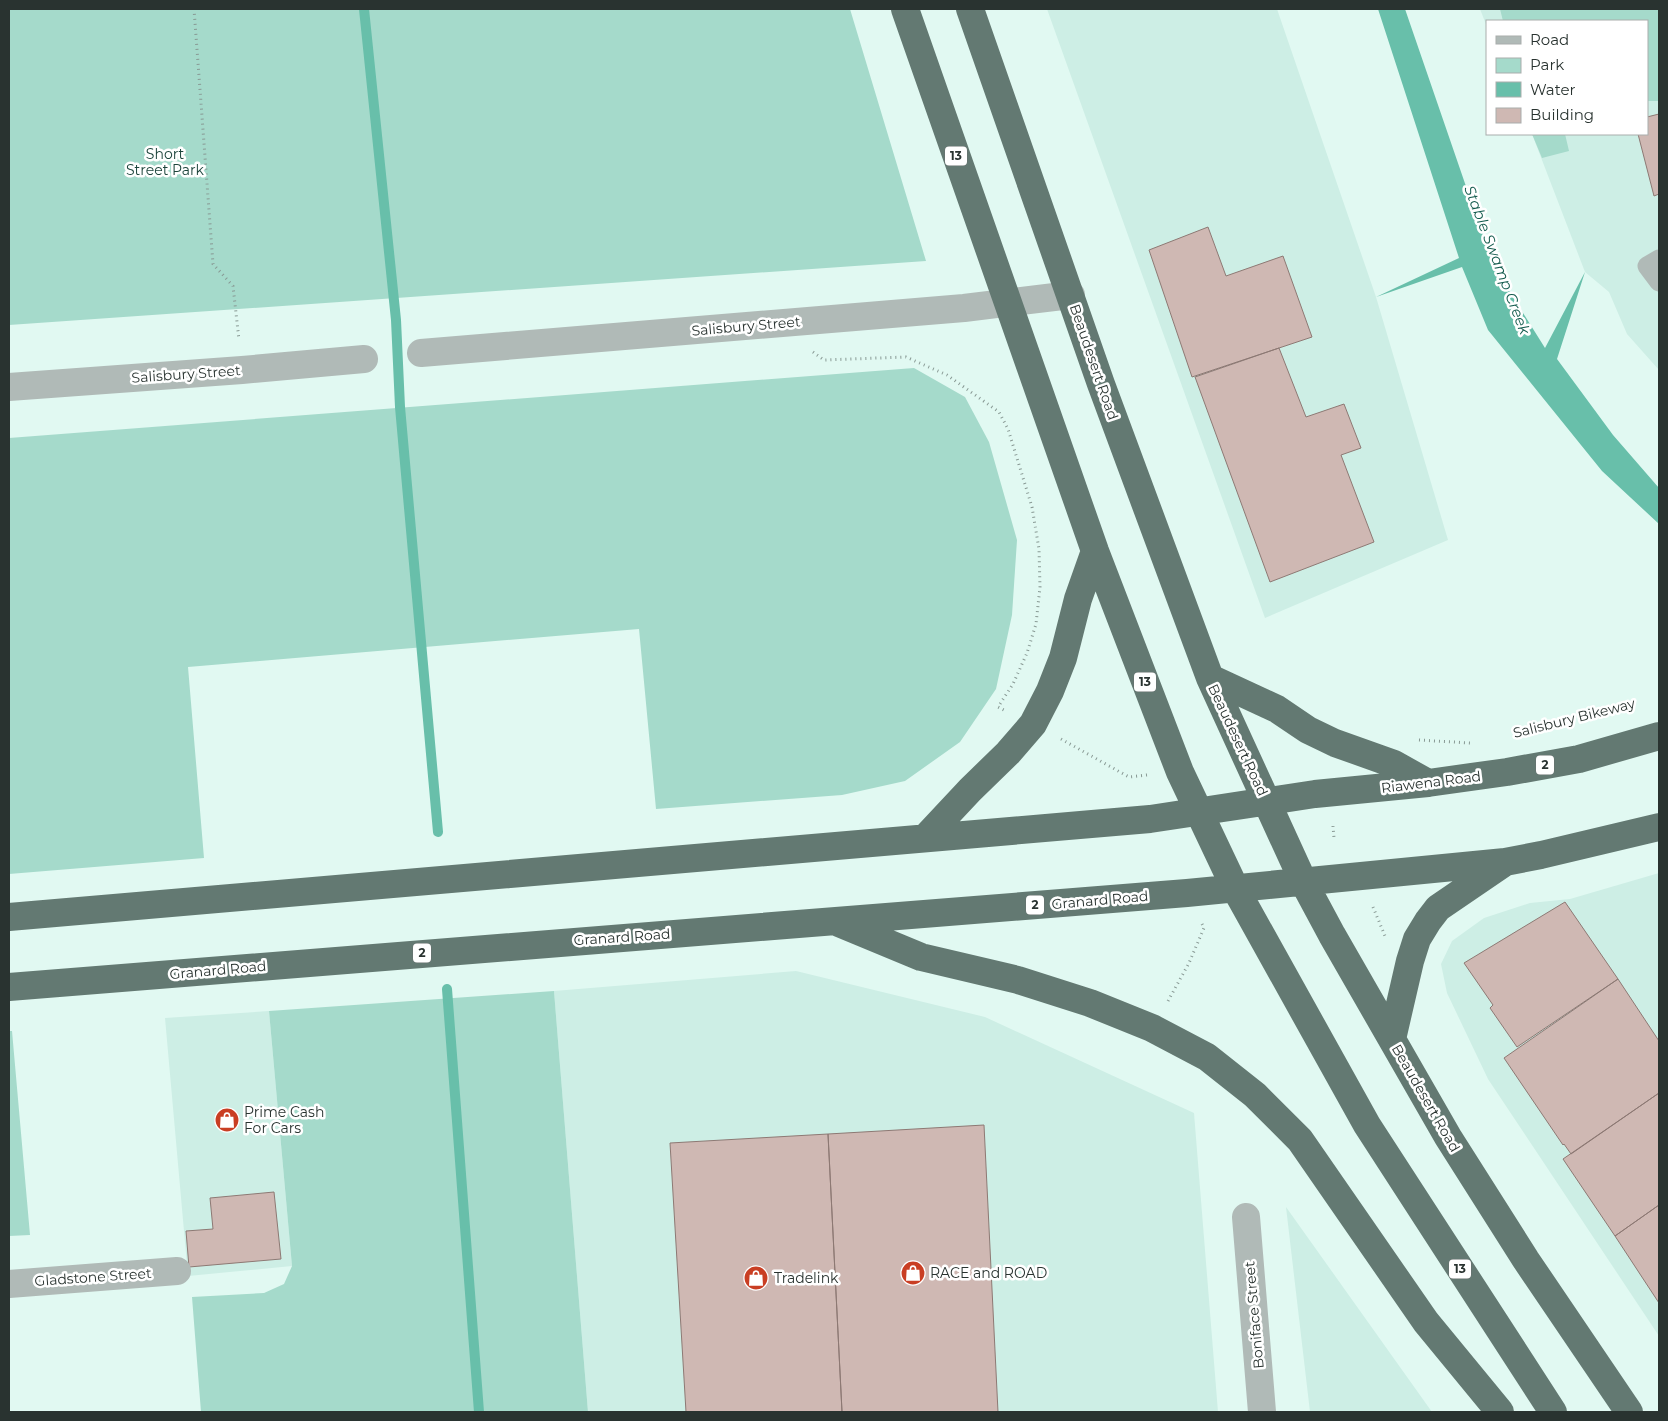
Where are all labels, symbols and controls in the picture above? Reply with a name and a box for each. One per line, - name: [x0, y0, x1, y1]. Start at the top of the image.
- legend: [1486, 20, 1648, 135]
- text: Road: [1530, 30, 1569, 49]
- text: Park: [1530, 55, 1564, 74]
- text: Water: [1530, 80, 1576, 99]
- text: Building: [1530, 105, 1594, 124]
- park label: Short Street Park: [126, 145, 205, 179]
- road number: 13: [945, 146, 967, 166]
- water label: Stable Swamp Creek: [1460, 183, 1535, 338]
- street label: Beaudesert Road: [1066, 302, 1122, 422]
- street label: Salisbury Street: [691, 312, 802, 340]
- street label: Salisbury Street: [131, 361, 241, 387]
- road number: 13: [1134, 672, 1156, 692]
- street label: Beaudesert Road: [1204, 681, 1272, 799]
- street label: Salisbury Bikeway: [1511, 694, 1637, 742]
- road number: 2: [1536, 756, 1554, 774]
- street label: Riawena Road: [1380, 767, 1482, 797]
- street label: Granard Road: [1051, 887, 1149, 913]
- road number: 2: [1026, 896, 1044, 914]
- street label: Granard Road: [573, 925, 671, 949]
- road number: 2: [413, 944, 431, 962]
- street label: Granard Road: [169, 957, 267, 983]
- street label: Beaudesert Road: [1388, 1041, 1464, 1155]
- place label: Prime Cash For Cars: [244, 1103, 324, 1137]
- shop icon: Prime Cash For Cars: [214, 1107, 240, 1133]
- shop icon: RACE and ROAD: [900, 1260, 926, 1286]
- street label: Boniface Street: [1240, 1260, 1268, 1369]
- road number: 13: [1449, 1260, 1471, 1278]
- street label: Gladstone Street: [34, 1264, 152, 1290]
- place label: RACE and ROAD: [930, 1264, 1047, 1282]
- shop icon: Tradelink: [743, 1265, 769, 1291]
- place label: Tradelink: [774, 1269, 839, 1287]

